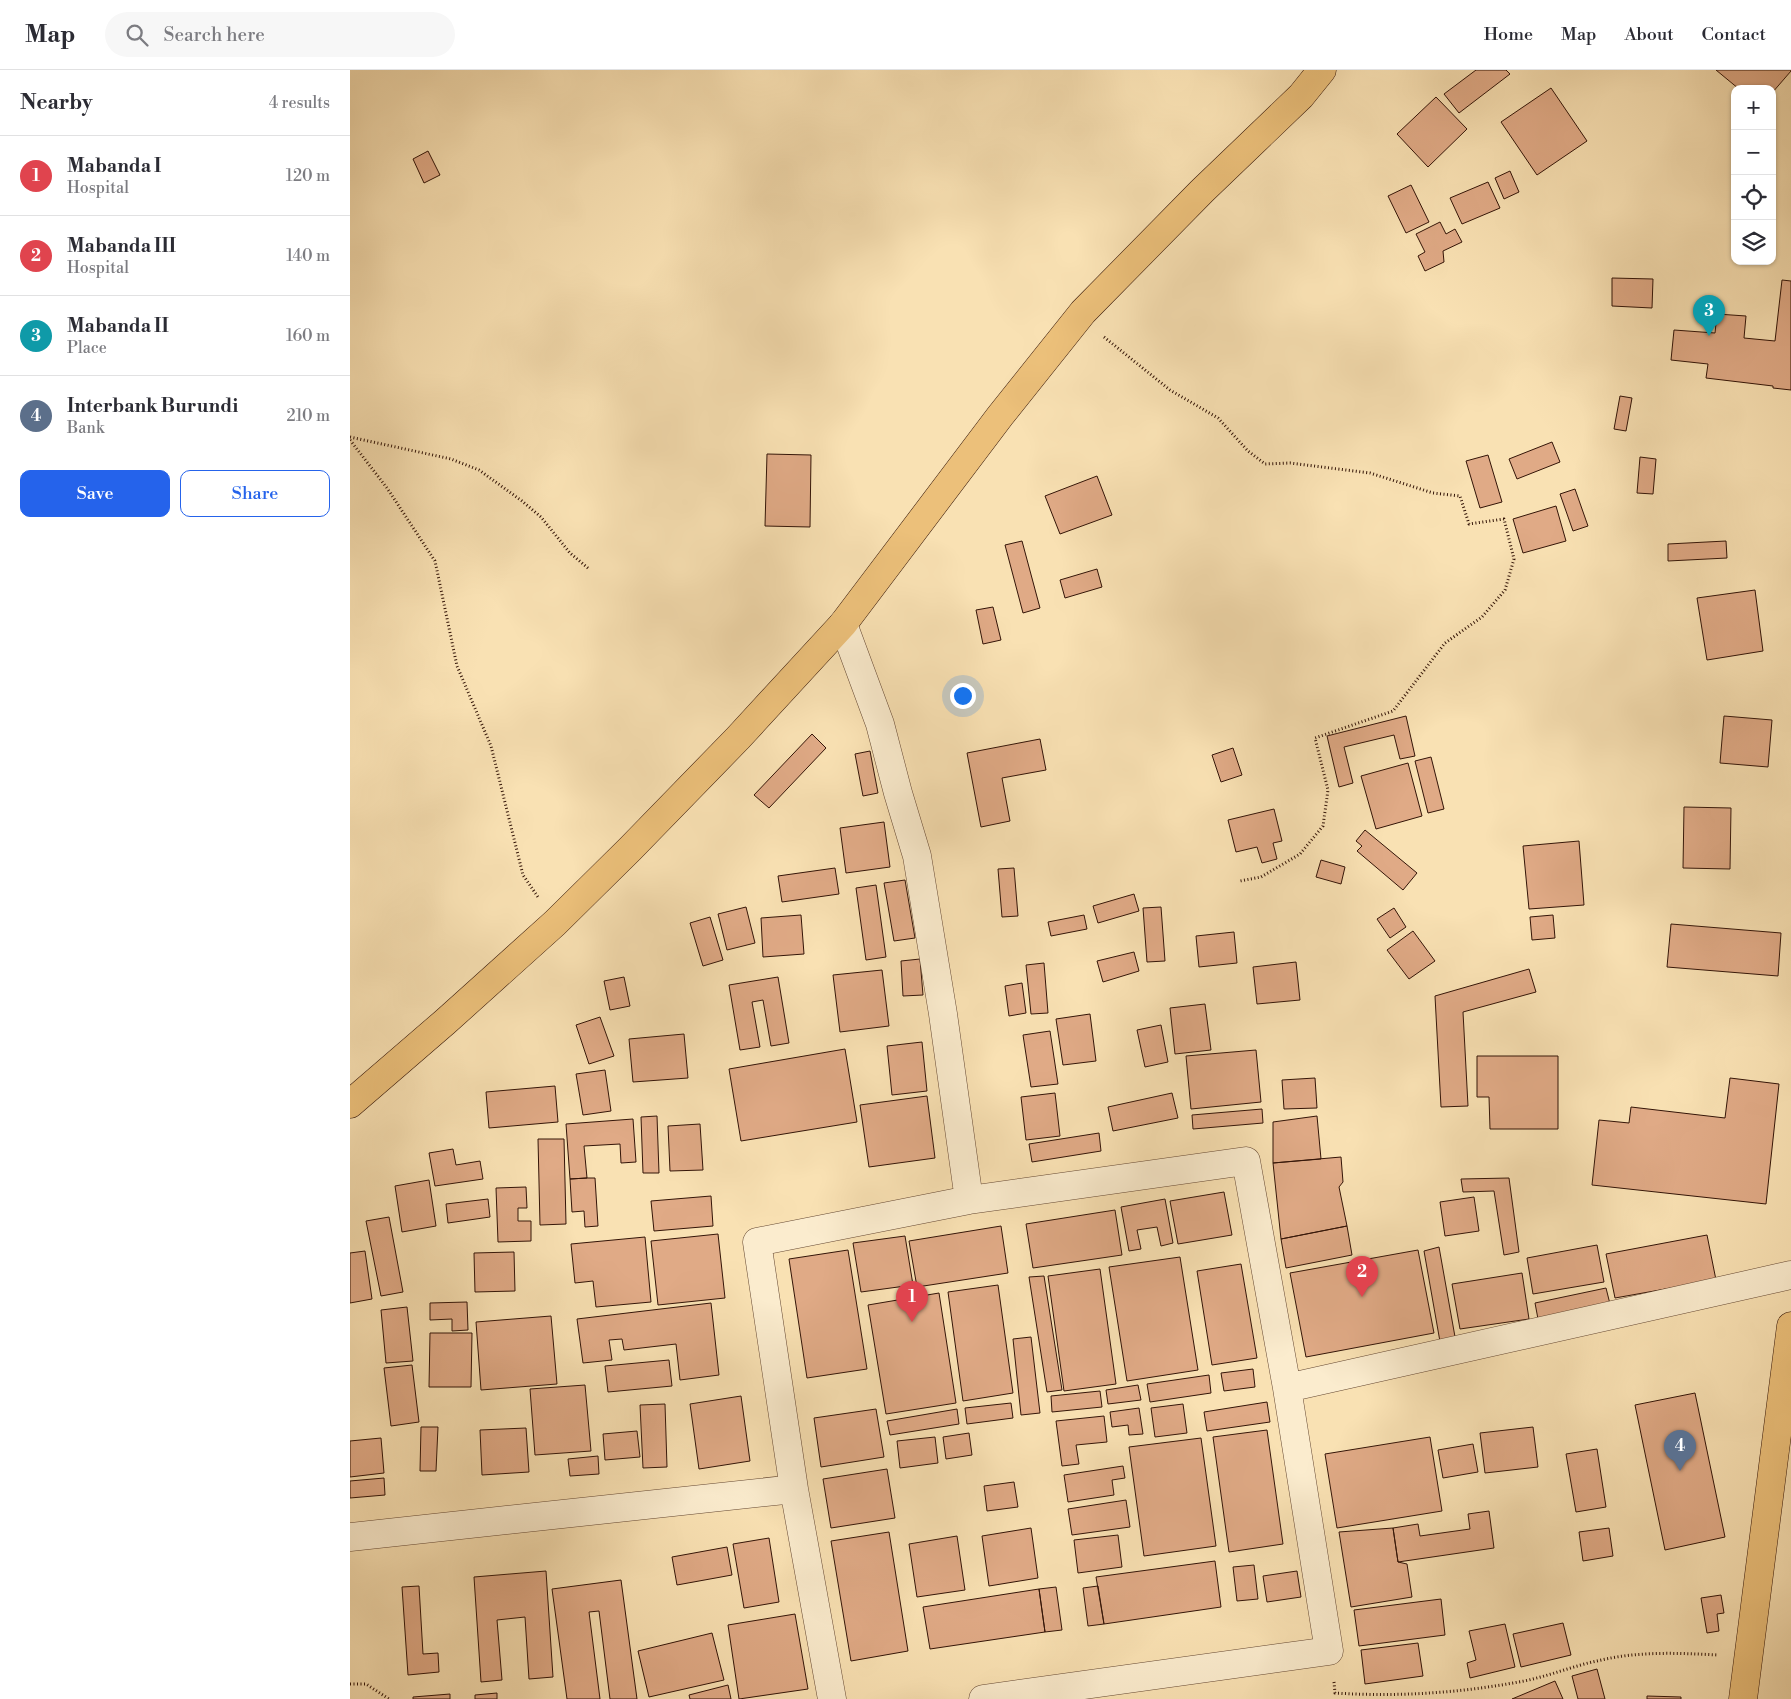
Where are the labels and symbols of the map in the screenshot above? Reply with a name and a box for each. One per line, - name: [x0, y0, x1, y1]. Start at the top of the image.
- pin: 3: [1693, 295, 1725, 336]
- your location: [950, 683, 976, 709]
- pin: 2: [1346, 1256, 1378, 1297]
- pin: 1: [896, 1281, 928, 1322]
- pin: 4: [1664, 1430, 1696, 1471]

